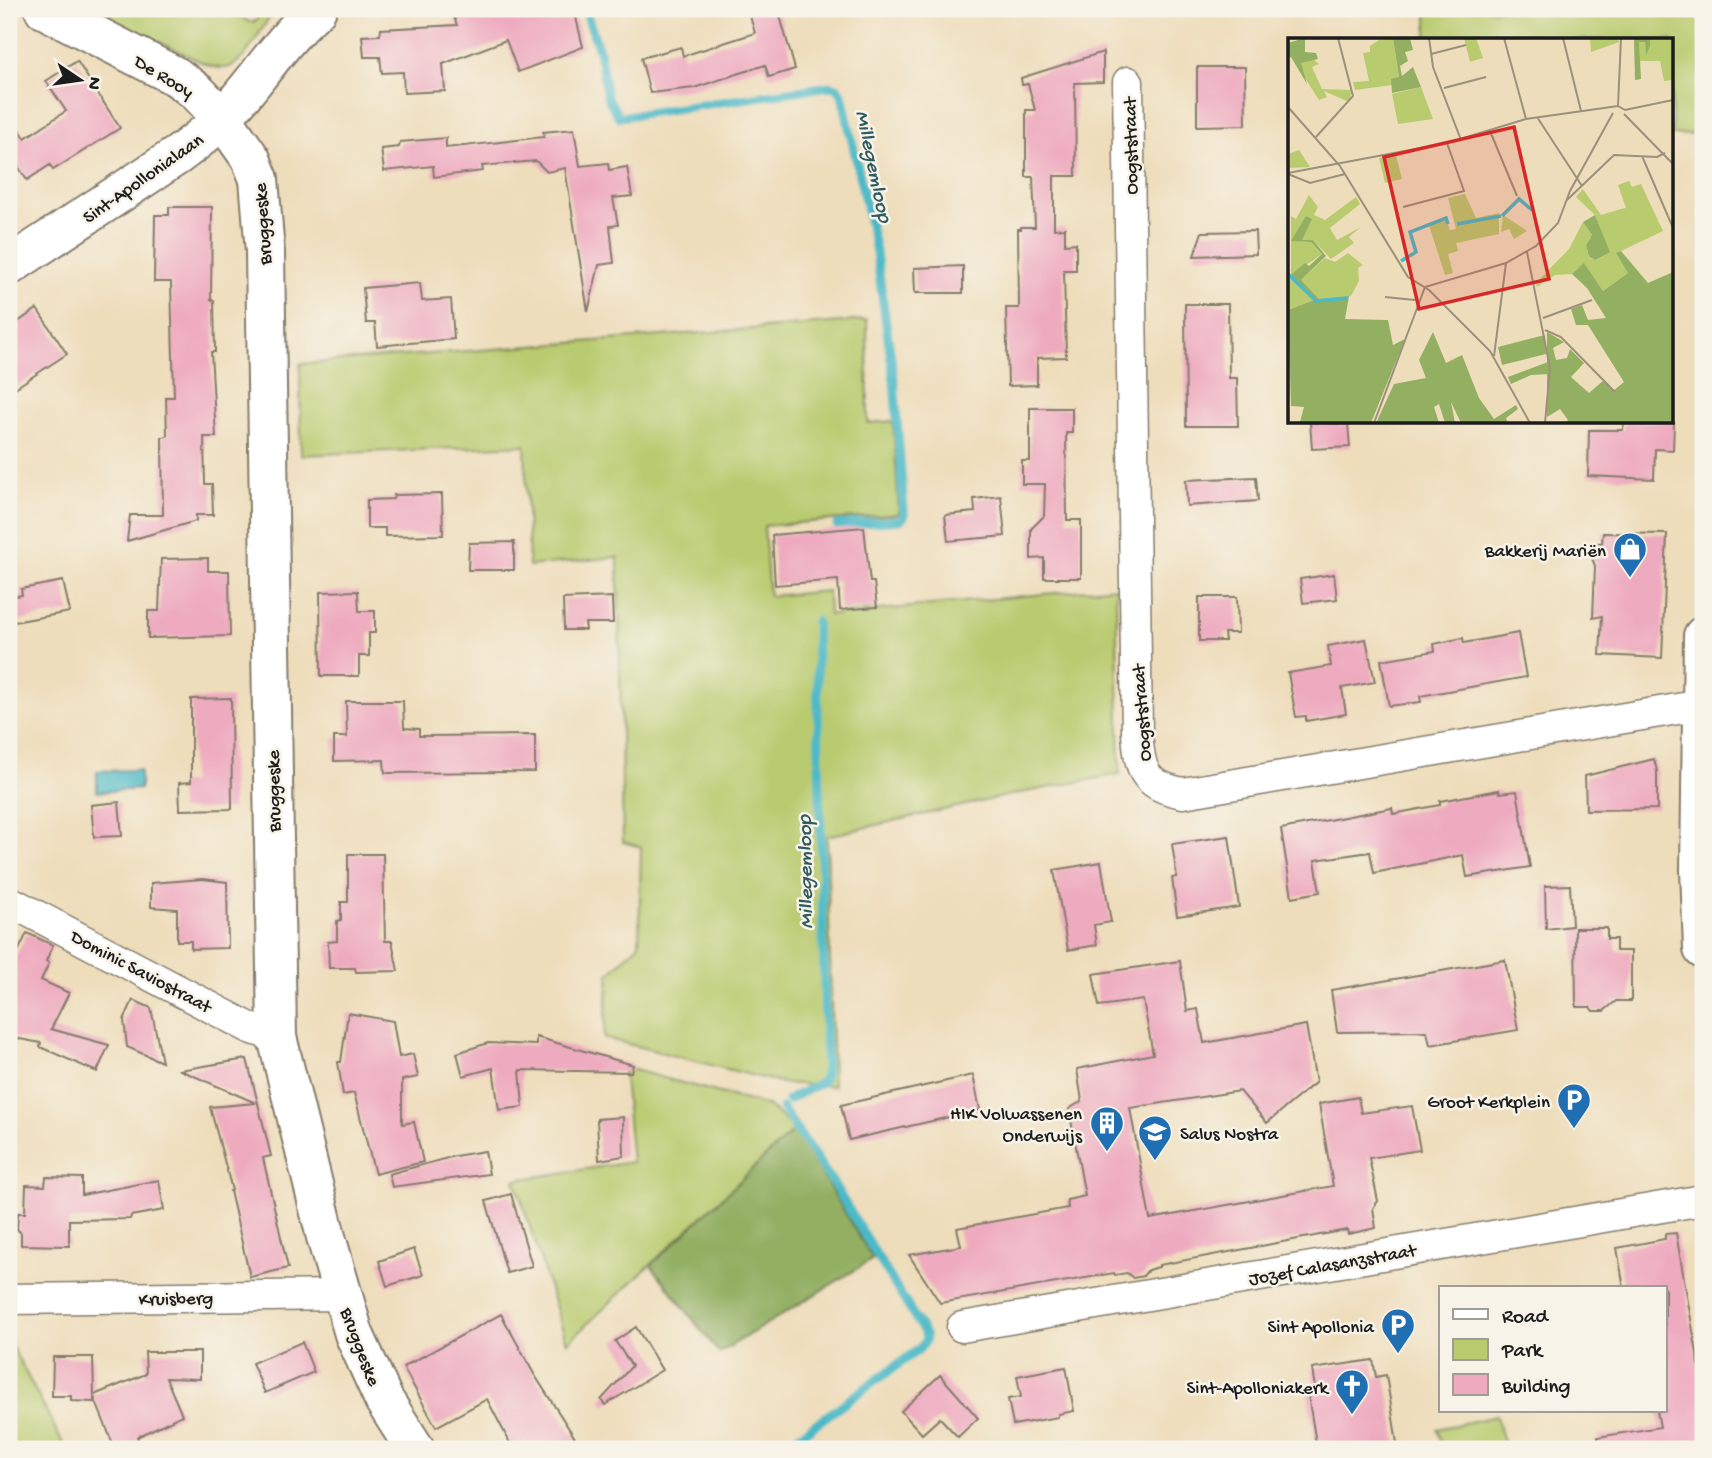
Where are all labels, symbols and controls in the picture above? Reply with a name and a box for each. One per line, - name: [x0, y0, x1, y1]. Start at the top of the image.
- inset map: [1288, 38, 1674, 424]
- north arrow: [46, 46, 116, 116]
- street label: De Rooy: [127, 50, 198, 105]
- text: N: [81, 74, 106, 92]
- street label: Oogststraat: [1120, 95, 1145, 195]
- water label: Millegemloop: [848, 109, 896, 227]
- street label: Sint-Apollonialaan: [79, 130, 209, 230]
- street label: Bruggeske: [250, 182, 279, 266]
- shop icon: Bakkerij Mariën: [1611, 530, 1649, 579]
- place label: Bakkerij Mariën: [1484, 541, 1606, 564]
- street label: Oogststraat: [1128, 661, 1158, 762]
- street label: Bruggeske: [263, 750, 288, 833]
- water label: Millegemloop: [794, 813, 821, 929]
- street label: Dominic Saviostraat: [64, 925, 217, 1021]
- parking icon: Groot Kerkplein: [1555, 1081, 1593, 1130]
- place label: Groot Kerkplein: [1427, 1092, 1550, 1115]
- place label: HIK Volwassenen Onderwijs: [950, 1104, 1083, 1149]
- building icon: HIK Volwassenen Onderwijs: [1088, 1104, 1126, 1153]
- school or university icon: Salus Nostra: [1136, 1113, 1174, 1162]
- place label: Salus Nostra: [1180, 1124, 1280, 1147]
- street label: Jozef Calasanzstraat: [1247, 1240, 1420, 1292]
- legend: [1439, 1286, 1666, 1412]
- street label: Kruisberg: [139, 1288, 214, 1313]
- street label: Bruggeske: [333, 1304, 384, 1390]
- parking icon: Sint Apollonia: [1379, 1306, 1417, 1355]
- text: Road: [1502, 1306, 1550, 1331]
- place label: Sint Apollonia: [1267, 1317, 1375, 1340]
- text: Park: [1501, 1340, 1545, 1365]
- church icon: Sint-Apolloniakerk: [1333, 1367, 1371, 1416]
- text: Building: [1501, 1376, 1571, 1401]
- place label: Sint-Apolloniakerk: [1187, 1378, 1330, 1401]

